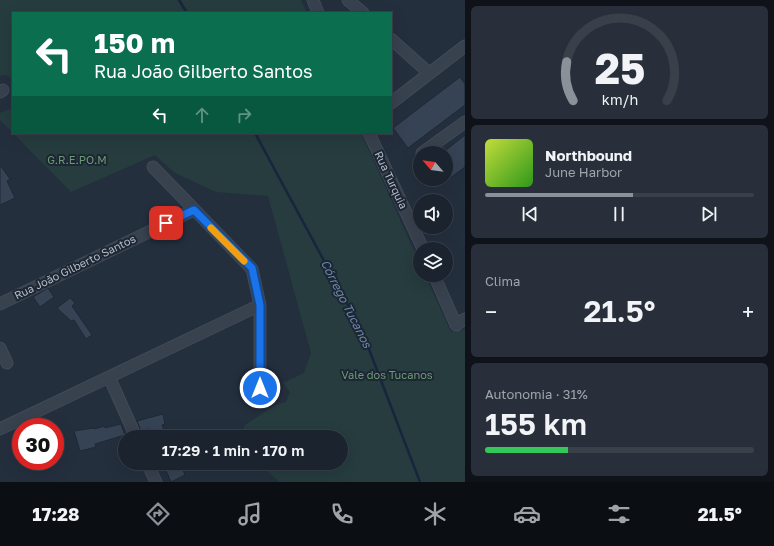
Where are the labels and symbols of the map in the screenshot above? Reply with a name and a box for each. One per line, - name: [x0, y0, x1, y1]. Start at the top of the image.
- north arrow: [413, 146, 453, 186]
- street label: Rua Turquia: [372, 149, 410, 211]
- park label: G.R.E.PO.M: [47, 153, 107, 166]
- pin: [149, 206, 183, 240]
- street label: Rua João Gilberto Santos: [12, 231, 138, 302]
- water label: Córrego Tucanos: [318, 257, 375, 351]
- position arrow: [239, 367, 281, 409]
- park label: Vale dos Tucanos: [341, 368, 433, 381]
- speed limit sign: 30: [12, 418, 64, 470]

